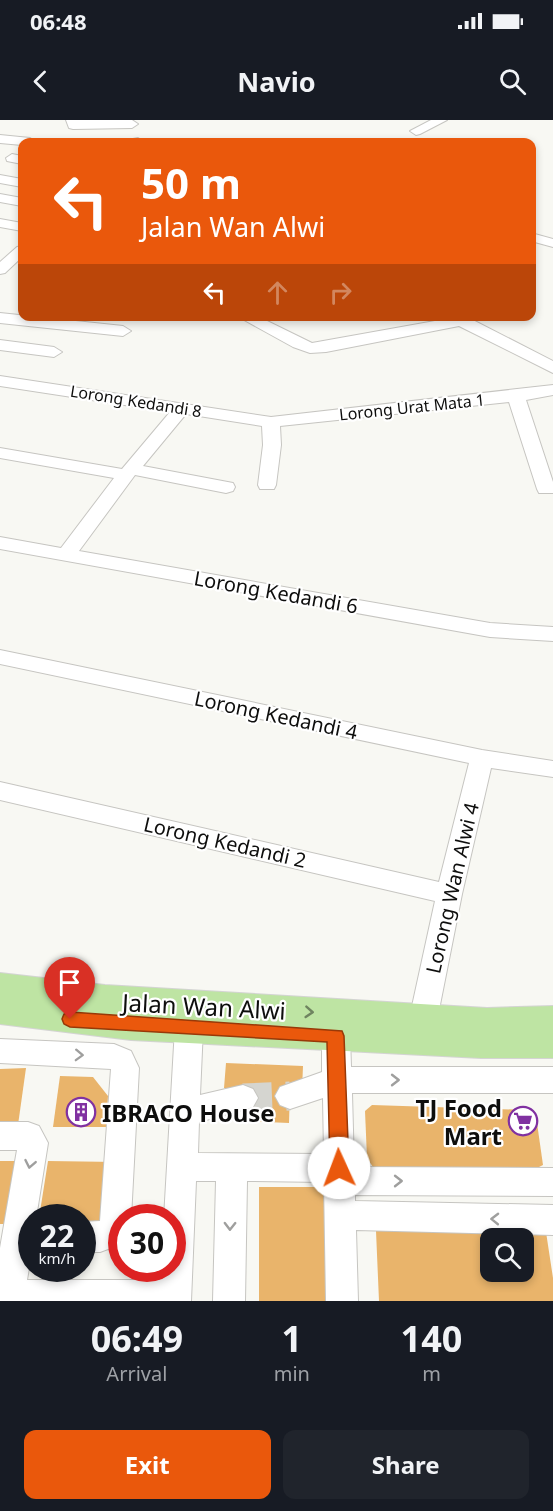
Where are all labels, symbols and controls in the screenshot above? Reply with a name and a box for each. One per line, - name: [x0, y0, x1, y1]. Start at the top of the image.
- text: 06:48: [30, 6, 87, 36]
- text: Navio: [237, 63, 316, 100]
- icon: back: [24, 65, 57, 98]
- icon: search: [496, 65, 529, 98]
- text: 50 m: [141, 154, 241, 211]
- icon: left: [42, 162, 120, 240]
- text: Jalan Wan Alwi: [141, 208, 325, 245]
- icon: left: [198, 276, 231, 309]
- icon: ahead: [261, 276, 294, 309]
- icon: right: [324, 276, 357, 309]
- street label: Lorong Kedandi 8: [69, 380, 203, 422]
- street label: Lorong Urat Mata 1: [338, 388, 486, 426]
- street label: Lorong Kedandi 6: [192, 564, 360, 620]
- street label: Lorong Kedandi 4: [192, 685, 361, 746]
- street label: Lorong Wan Alwi 4: [419, 799, 485, 976]
- street label: Lorong Kedandi 2: [141, 810, 309, 874]
- pin: [44, 957, 95, 1019]
- icon: arrive: [53, 966, 86, 999]
- street label: Jalan Wan Alwi: [119, 985, 287, 1027]
- one-way arrow: [305, 1005, 314, 1018]
- one-way arrow: [75, 1048, 84, 1061]
- one-way arrow: [391, 1074, 400, 1086]
- place label: TJ Food Mart: [416, 1091, 502, 1152]
- building icon: IBRACO House: [65, 1096, 97, 1128]
- place label: IBRACO House: [102, 1096, 275, 1129]
- supermarket icon: TJ Food Mart: [507, 1105, 539, 1137]
- position arrow: [307, 1136, 371, 1200]
- one-way arrow: [24, 1159, 37, 1169]
- one-way arrow: [394, 1175, 403, 1187]
- speed limit sign: 30: [108, 1204, 186, 1282]
- one-way arrow: [490, 1212, 499, 1225]
- text: 22: [40, 1215, 74, 1256]
- one-way arrow: [224, 1222, 237, 1231]
- map controls: [480, 1228, 534, 1282]
- button: search: [480, 1228, 534, 1282]
- text: km/h: [39, 1248, 75, 1268]
- text: 06:49: [91, 1314, 183, 1363]
- text: 1: [282, 1314, 302, 1363]
- text: 140: [401, 1314, 462, 1363]
- text: Arrival: [106, 1360, 167, 1387]
- text: min: [274, 1360, 310, 1387]
- text: m: [422, 1360, 441, 1387]
- button: Exit: [24, 1430, 271, 1499]
- button: Share: [283, 1430, 529, 1499]

